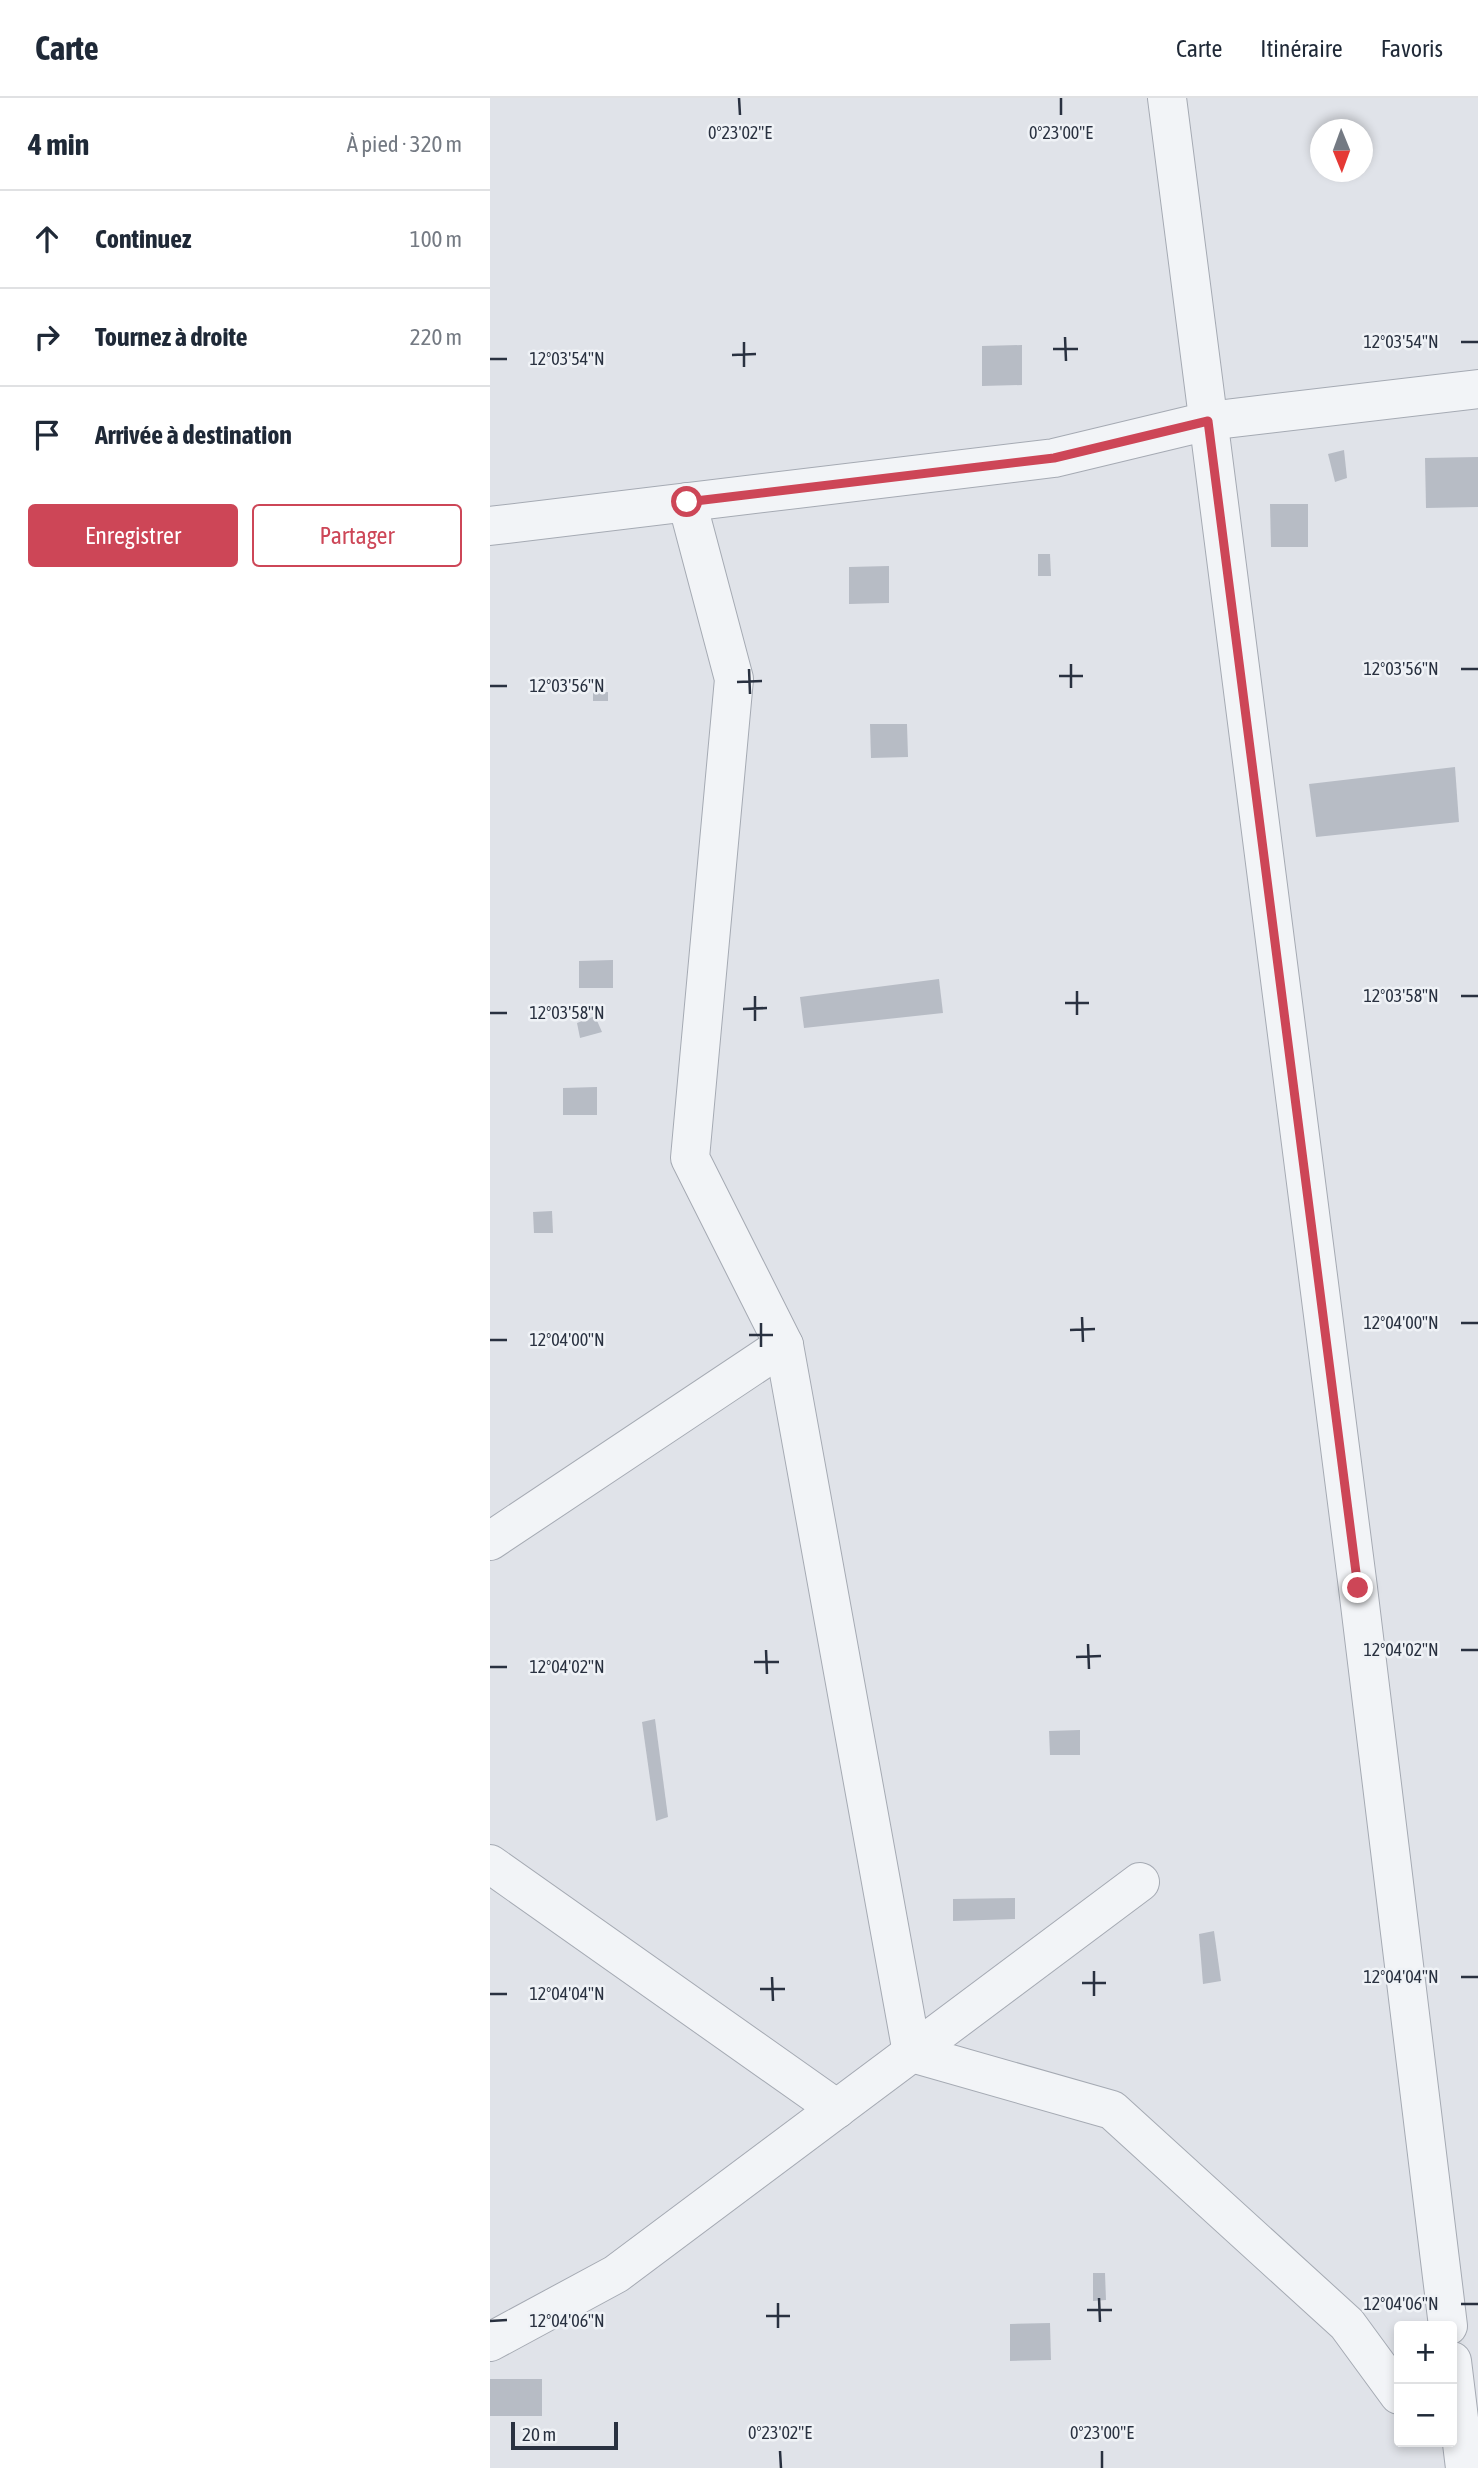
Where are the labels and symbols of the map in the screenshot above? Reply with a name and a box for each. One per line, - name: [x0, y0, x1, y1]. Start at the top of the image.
- north arrow: [1310, 119, 1373, 182]
- text: 0°23'02"E: [708, 122, 772, 143]
- text: 0°23'00"E: [1029, 122, 1093, 143]
- text: 12°03'54"N: [1363, 331, 1439, 352]
- text: 12°03'54"N: [529, 348, 605, 369]
- route start: [671, 486, 702, 517]
- text: 12°03'56"N: [1363, 658, 1439, 679]
- text: 12°03'56"N: [529, 675, 605, 696]
- text: 12°03'58"N: [1363, 985, 1439, 1006]
- text: 12°03'58"N: [529, 1002, 605, 1023]
- text: 12°04'00"N: [1363, 1312, 1439, 1333]
- text: 12°04'00"N: [529, 1329, 605, 1350]
- route end: [1342, 1572, 1373, 1603]
- text: 12°04'02"N: [1363, 1639, 1439, 1660]
- text: 12°04'02"N: [529, 1656, 605, 1677]
- text: 12°04'04"N: [1363, 1966, 1439, 1987]
- text: 12°04'04"N: [529, 1983, 605, 2004]
- text: 12°04'06"N: [1363, 2293, 1439, 2314]
- text: 12°04'06"N: [529, 2310, 605, 2331]
- scale bar: [511, 2419, 618, 2451]
- text: 0°23'02"E: [748, 2422, 812, 2443]
- text: 0°23'00"E: [1070, 2422, 1134, 2443]

